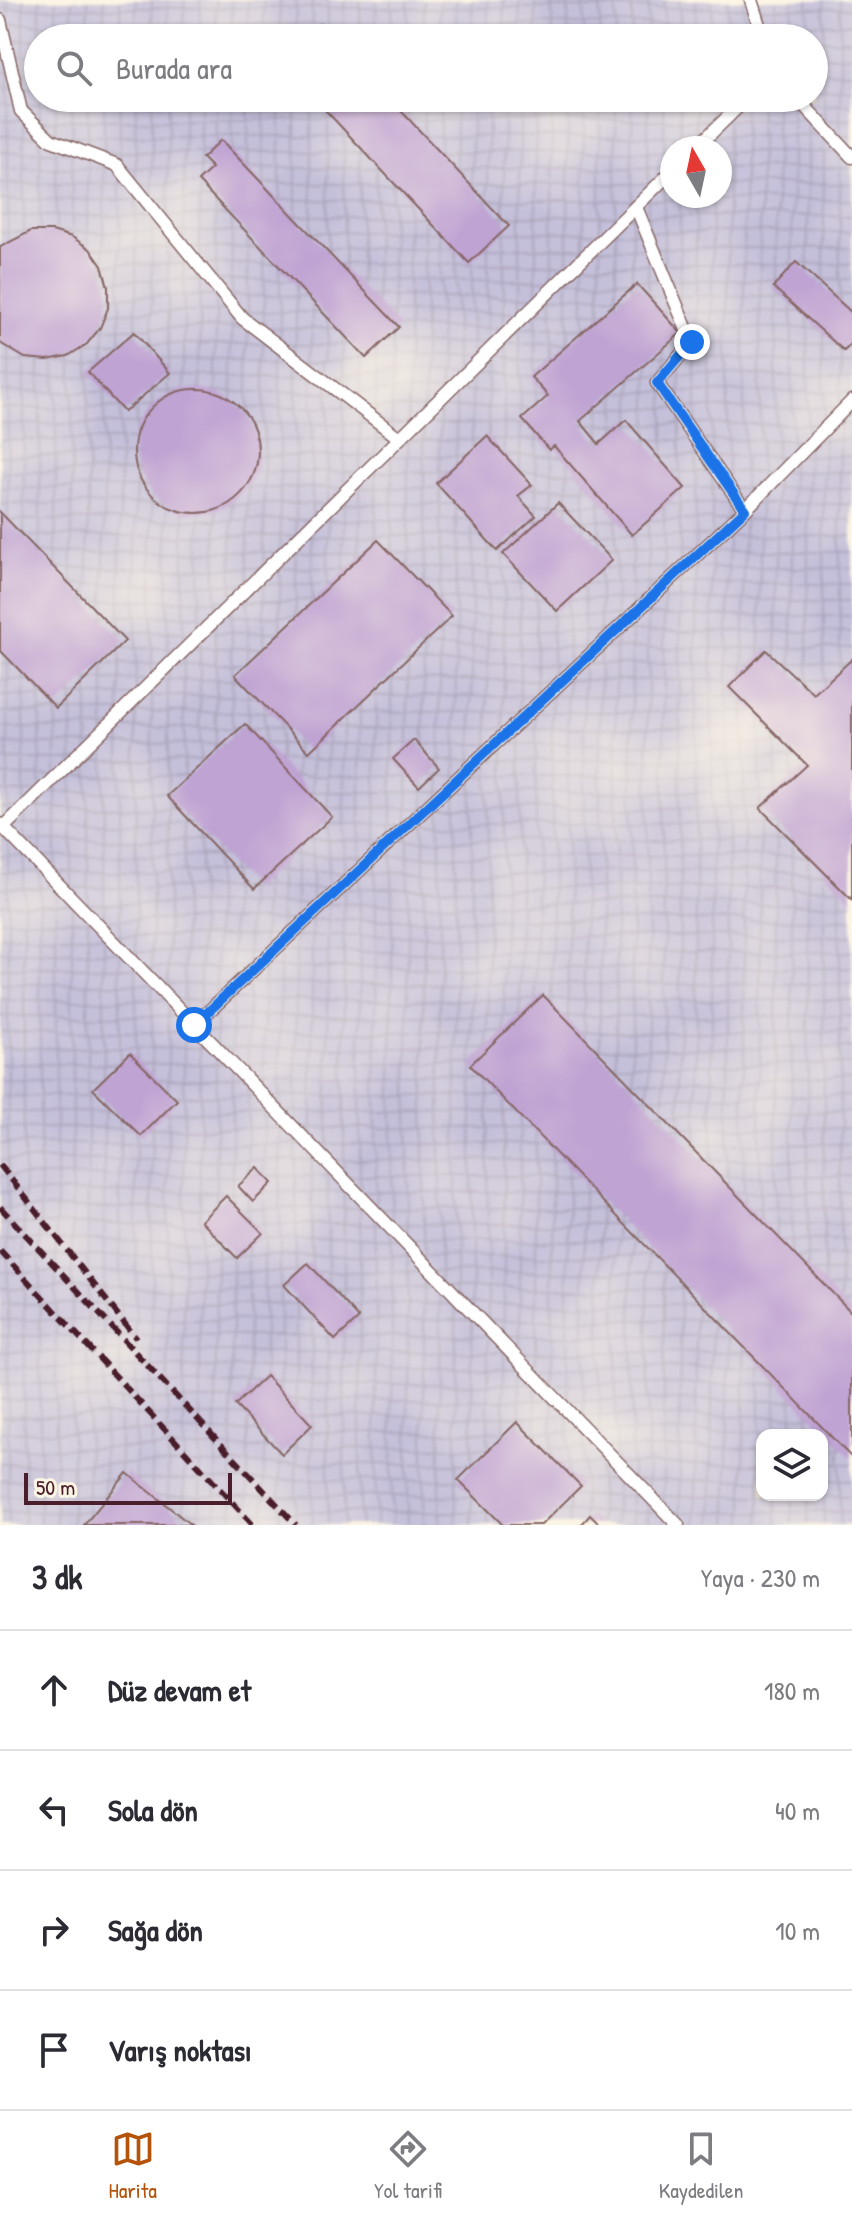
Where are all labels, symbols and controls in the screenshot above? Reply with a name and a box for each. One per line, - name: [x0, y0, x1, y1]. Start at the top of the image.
- search box: [24, 24, 828, 112]
- icon: search: [52, 46, 96, 90]
- text: Burada ara: [116, 48, 232, 88]
- north arrow: [660, 136, 732, 208]
- route end: [674, 324, 710, 360]
- route start: [176, 1007, 212, 1043]
- map controls: [756, 1429, 828, 1501]
- button: layers: [756, 1429, 828, 1501]
- scale bar: [24, 1469, 232, 1505]
- text: 50 m: [36, 1472, 75, 1502]
- text: 3 dk: [32, 1554, 82, 1600]
- text: Yaya · 230 m: [701, 1560, 820, 1595]
- icon: ahead: [32, 1668, 76, 1712]
- text: Düz devam et: [108, 1670, 251, 1710]
- text: 180 m: [764, 1673, 820, 1708]
- icon: left: [32, 1788, 76, 1832]
- text: Sola dön: [108, 1790, 198, 1830]
- text: 40 m: [775, 1793, 820, 1828]
- icon: right: [32, 1908, 76, 1952]
- text: Sağa dön: [108, 1910, 203, 1950]
- text: 10 m: [775, 1913, 820, 1948]
- icon: arrive: [32, 2028, 76, 2072]
- text: Varış noktası: [108, 2030, 252, 2070]
- tab: Harita: [108, 2127, 157, 2205]
- tab: Yol tarifi: [374, 2127, 442, 2205]
- tab: Kaydedilen: [659, 2127, 744, 2205]

